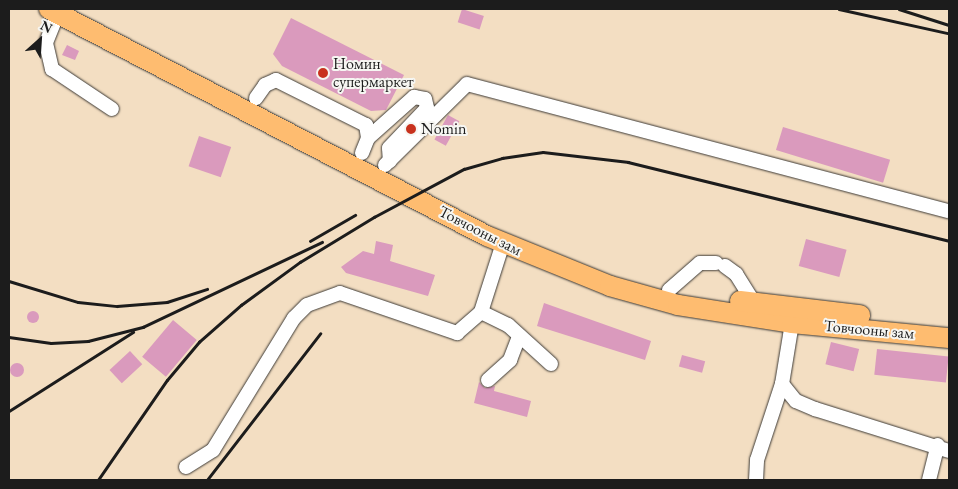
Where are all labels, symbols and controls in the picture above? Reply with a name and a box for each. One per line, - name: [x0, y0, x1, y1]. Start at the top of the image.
- north arrow: [15, 15, 65, 65]
- text: N: [38, 16, 56, 37]
- place label: Номин супермаркет: [333, 54, 413, 92]
- marker: Номин супермаркет: [317, 67, 329, 79]
- place label: Nomin: [421, 119, 466, 139]
- marker: Nomin: [405, 123, 417, 135]
- street label: Товчооны зам: [435, 202, 525, 260]
- street label: Товчооны зам: [823, 316, 915, 344]

